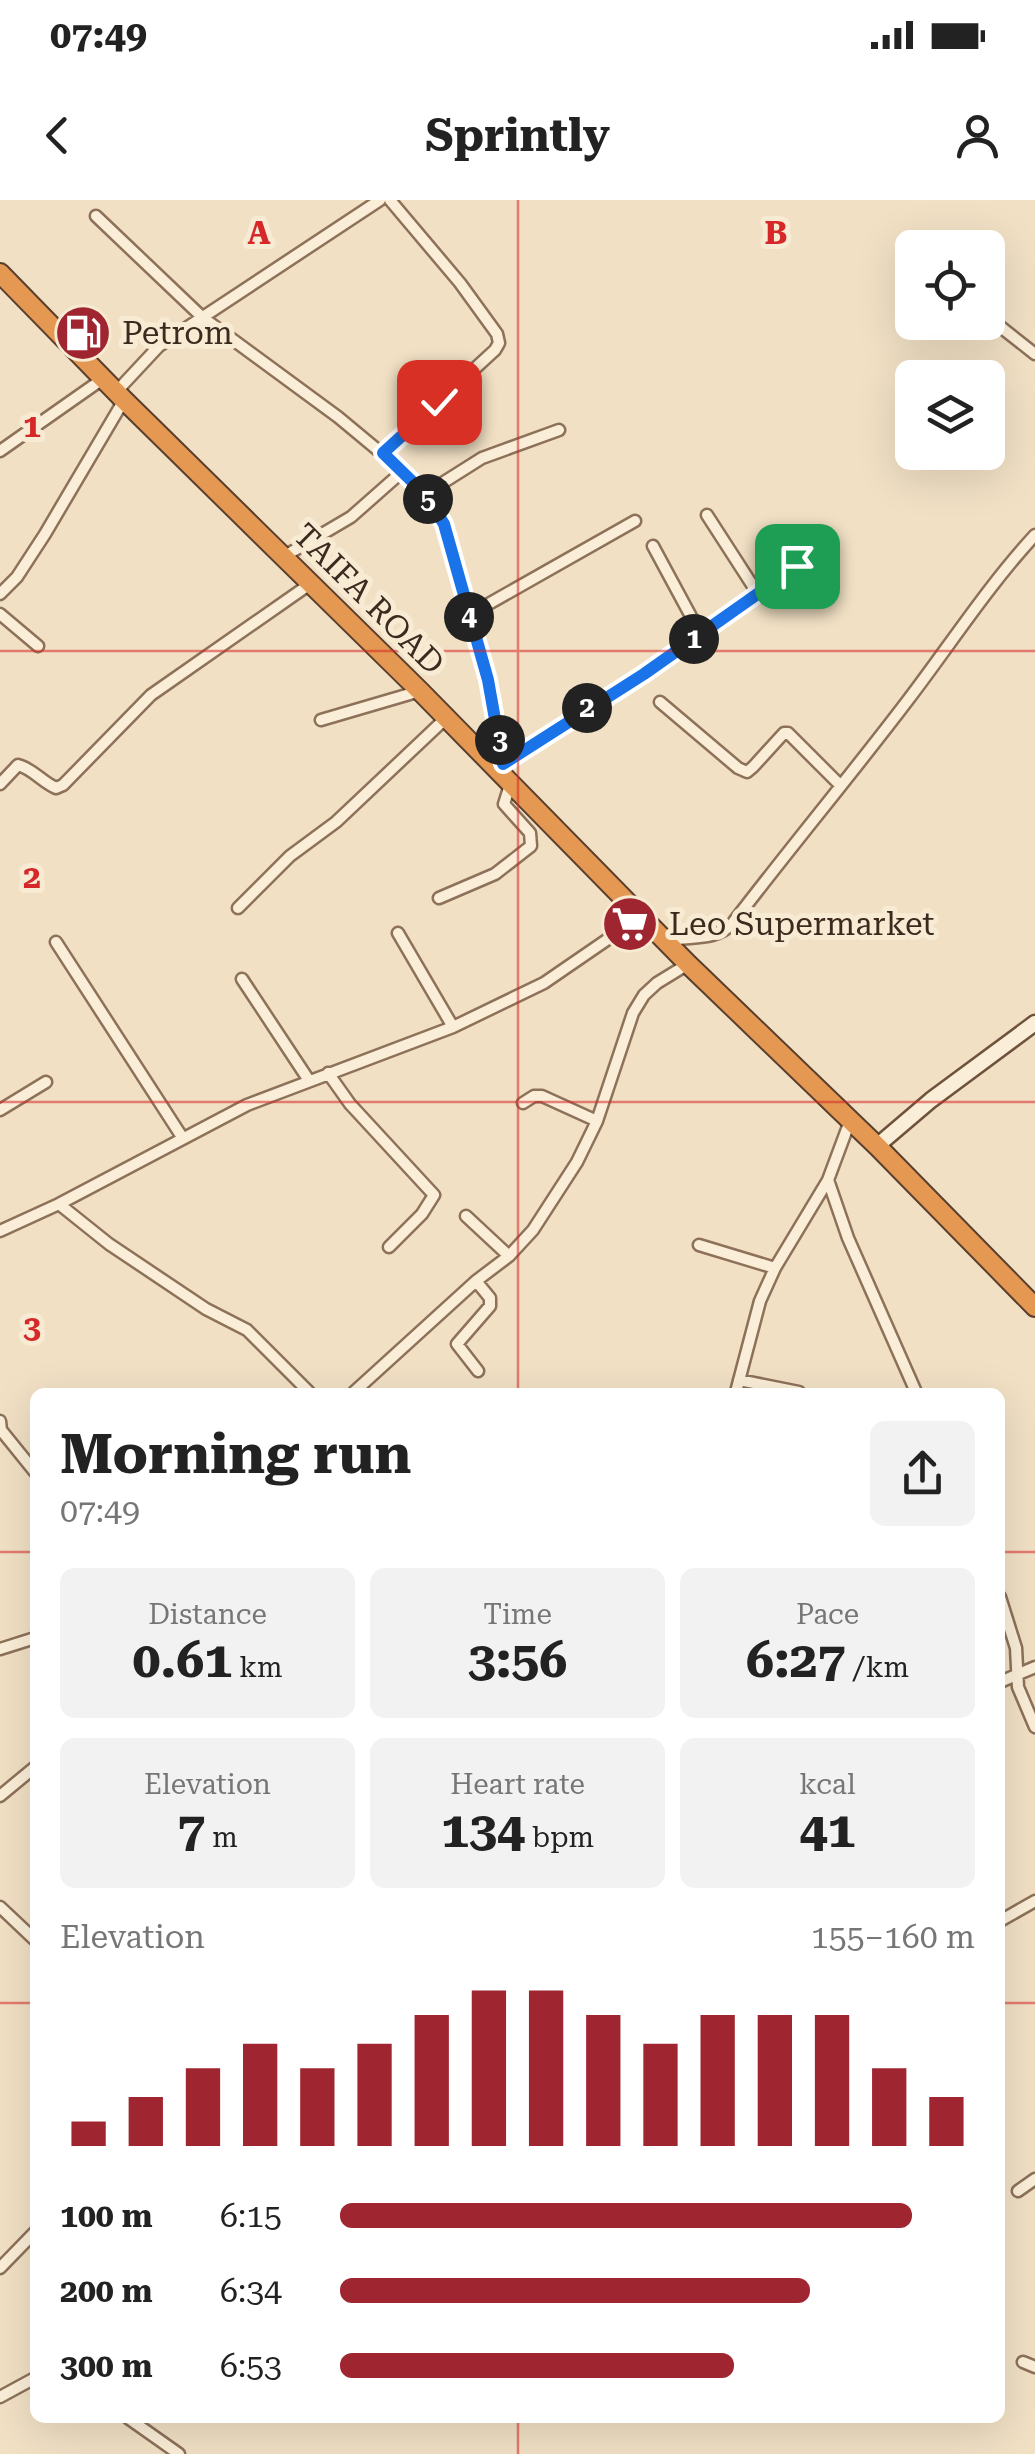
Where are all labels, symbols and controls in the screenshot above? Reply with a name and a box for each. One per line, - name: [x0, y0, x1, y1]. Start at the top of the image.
- text: 07:49: [50, 13, 147, 57]
- icon: back: [30, 108, 85, 163]
- icon: person: [950, 108, 1005, 163]
- text: Sprintly: [425, 109, 610, 162]
- text: A: [247, 214, 271, 252]
- text: B: [764, 214, 788, 252]
- map controls: [895, 230, 1005, 470]
- button: locate: [895, 230, 1005, 340]
- fuel station icon: Petrom: [53, 303, 113, 363]
- place label: Petrom: [122, 314, 233, 352]
- pin: [397, 360, 482, 445]
- button: layers: [895, 360, 1005, 470]
- icon: check: [412, 375, 467, 430]
- text: 1: [23, 407, 41, 445]
- pin: 5: [403, 474, 453, 524]
- text: 5: [420, 482, 436, 515]
- street label: TAIFA ROAD: [286, 516, 452, 682]
- pin: [755, 524, 840, 609]
- icon: arrive: [770, 539, 825, 594]
- pin: 4: [444, 592, 494, 642]
- text: 4: [461, 600, 477, 633]
- pin: 1: [669, 614, 719, 664]
- text: 1: [686, 622, 702, 655]
- pin: 2: [562, 683, 612, 733]
- text: 2: [579, 691, 595, 724]
- pin: 3: [475, 715, 525, 765]
- text: 3: [492, 723, 508, 756]
- text: 2: [23, 858, 41, 896]
- supermarket icon: Leo Supermarket: [600, 894, 660, 954]
- place label: Leo Supermarket: [669, 905, 935, 943]
- text: 3: [23, 1308, 41, 1346]
- button: share: [870, 1421, 975, 1526]
- text: Morning run: [60, 1422, 411, 1486]
- text: 07:49: [60, 1492, 140, 1530]
- text: Distance: [148, 1598, 267, 1631]
- text: Time: [483, 1598, 552, 1631]
- text: Pace: [796, 1598, 859, 1631]
- text: 0.61: [132, 1631, 232, 1689]
- text: 3:56: [468, 1631, 567, 1689]
- text: 6:27: [746, 1631, 846, 1689]
- text: km: [232, 1651, 283, 1684]
- text: /km: [846, 1651, 909, 1684]
- text: Elevation: [144, 1768, 271, 1801]
- text: Heart rate: [450, 1768, 585, 1801]
- text: kcal: [799, 1768, 856, 1801]
- text: 7: [177, 1801, 205, 1859]
- text: 134: [441, 1801, 525, 1859]
- text: 41: [800, 1801, 856, 1859]
- text: m: [205, 1821, 238, 1854]
- text: bpm: [525, 1821, 594, 1854]
- text: Elevation: [60, 1918, 205, 1956]
- text: 155–160 m: [811, 1918, 975, 1956]
- text: 100 m: [60, 2197, 153, 2235]
- text: 6:15: [220, 2197, 282, 2235]
- text: 200 m: [60, 2272, 153, 2310]
- text: 6:34: [220, 2272, 282, 2310]
- text: 300 m: [60, 2347, 153, 2385]
- text: 6:53: [220, 2347, 282, 2385]

